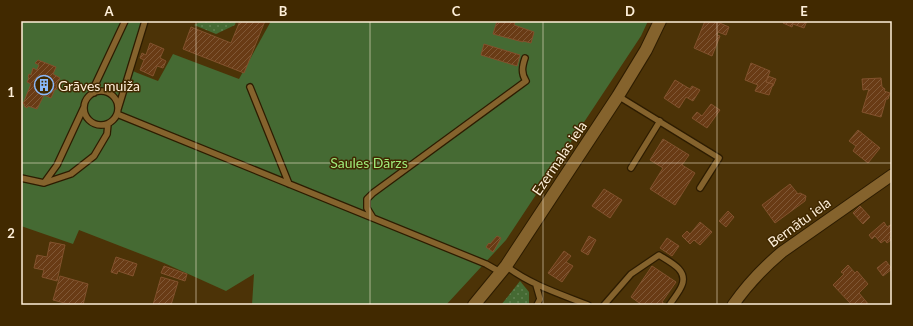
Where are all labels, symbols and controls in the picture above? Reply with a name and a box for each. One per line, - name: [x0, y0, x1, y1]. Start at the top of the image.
- text: A: [103, 3, 114, 19]
- text: B: [279, 3, 288, 19]
- text: C: [452, 3, 461, 19]
- text: D: [625, 3, 635, 19]
- text: E: [800, 3, 808, 19]
- building icon: Grāves muiža: [33, 74, 55, 96]
- place label: Grāves muiža: [58, 77, 140, 94]
- text: 1: [7, 84, 15, 100]
- street label: Ezermalas iela: [528, 117, 590, 198]
- park label: Saules Dārzs: [330, 154, 408, 171]
- street label: Bernātu iela: [764, 193, 834, 250]
- text: 2: [7, 225, 15, 241]

